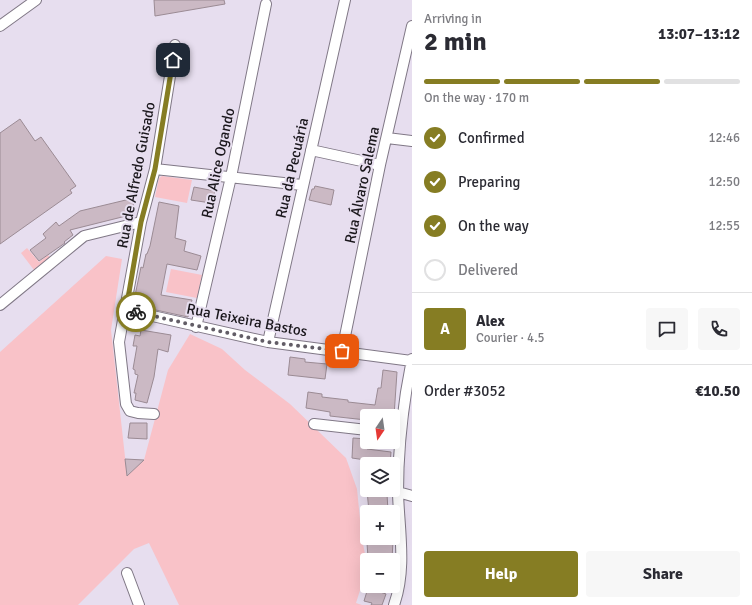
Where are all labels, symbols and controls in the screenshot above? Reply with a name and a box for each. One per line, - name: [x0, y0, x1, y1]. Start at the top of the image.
- text: Arriving in: [424, 11, 482, 27]
- text: 13:07–13:12: [658, 25, 740, 43]
- text: 2 min: [424, 26, 487, 58]
- pin: [156, 43, 190, 77]
- icon: home: [162, 49, 184, 71]
- text: On the way · 170 m: [424, 90, 529, 106]
- street label: Rua de Alfredo Guisado: [113, 100, 159, 250]
- street label: Rua Alice Ogando: [198, 106, 239, 220]
- street label: Rua da Pecuária: [272, 116, 312, 220]
- street label: Rua Álvaro Salema: [340, 125, 383, 245]
- icon: check: [424, 127, 446, 149]
- text: Confirmed: [458, 129, 525, 147]
- text: 12:46: [708, 130, 740, 146]
- icon: check: [424, 171, 446, 193]
- text: Preparing: [458, 173, 521, 191]
- text: 12:50: [708, 174, 740, 190]
- icon: check: [424, 215, 446, 237]
- text: On the way: [458, 217, 529, 235]
- text: 12:55: [708, 218, 740, 234]
- text: Delivered: [458, 261, 518, 279]
- courier: [116, 292, 156, 332]
- street label: Rua Teixeira Bastos: [185, 299, 309, 341]
- icon: bike: [125, 301, 147, 323]
- button: chat: [646, 308, 688, 350]
- button: phone: [698, 308, 740, 350]
- text: Alex: [476, 312, 505, 330]
- text: A: [440, 320, 450, 338]
- text: Courier · 4.5: [476, 330, 545, 346]
- pin: [325, 334, 359, 368]
- icon: bag: [331, 340, 353, 362]
- text: Order #3052: [424, 382, 506, 400]
- text: €10.50: [695, 382, 740, 400]
- north arrow: [360, 409, 400, 449]
- map controls: [360, 409, 400, 593]
- button: layers: [360, 457, 400, 497]
- button: +: [360, 505, 400, 545]
- button: Help: [424, 551, 578, 597]
- button: Share: [586, 551, 740, 597]
- button: −: [360, 553, 400, 593]

